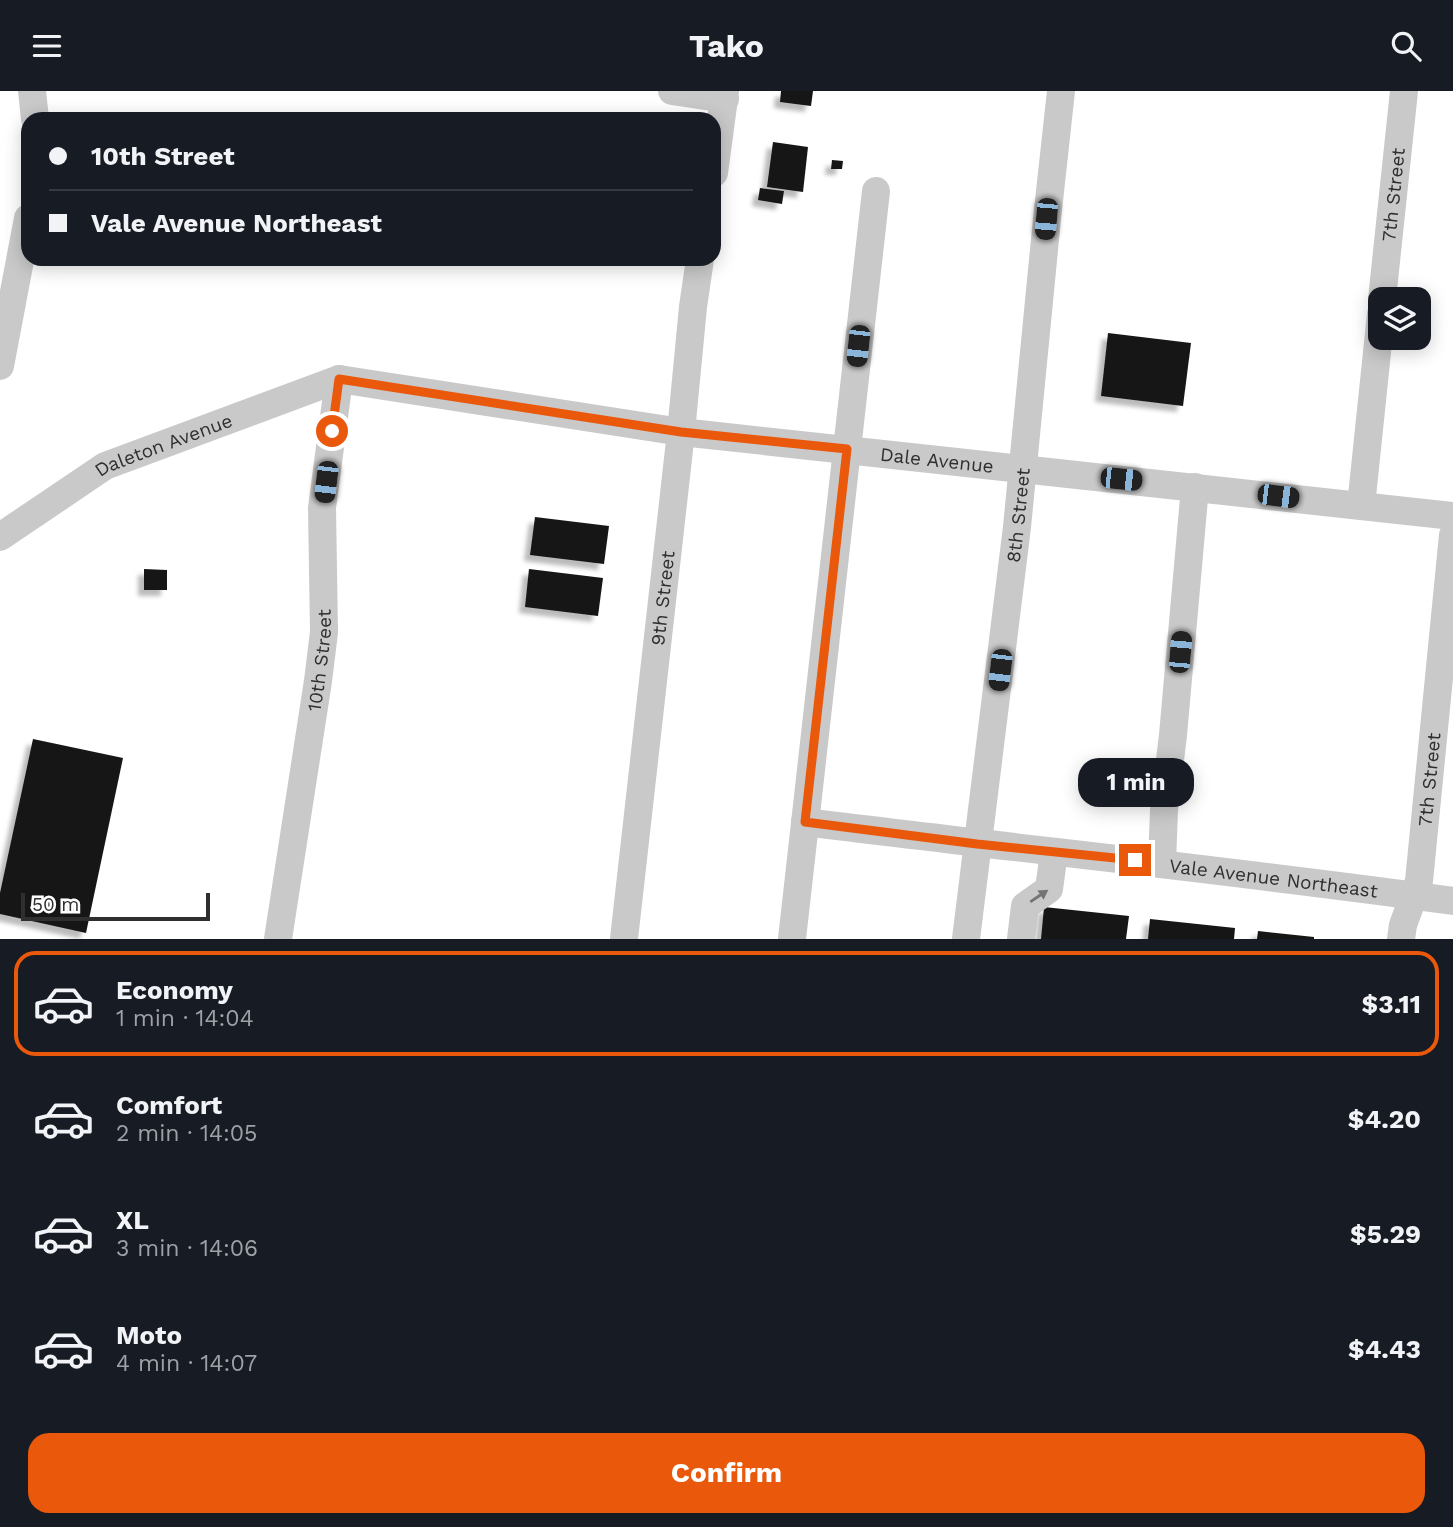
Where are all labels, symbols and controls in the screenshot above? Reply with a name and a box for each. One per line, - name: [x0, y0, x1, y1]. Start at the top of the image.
- icon: menu: [28, 27, 66, 65]
- text: Tako: [689, 27, 764, 65]
- icon: search: [1387, 27, 1425, 65]
- text: 10th Street: [91, 141, 235, 171]
- street label: 7th Street: [1377, 147, 1409, 243]
- car: [1034, 197, 1059, 241]
- text: Vale Avenue Northeast: [91, 208, 382, 238]
- map controls: [1368, 287, 1431, 350]
- button: layers: [1368, 287, 1431, 350]
- car: [846, 324, 871, 368]
- street label: Daleton Avenue: [90, 408, 235, 481]
- route start: [316, 415, 348, 447]
- street label: Dale Avenue: [879, 442, 995, 477]
- car: [314, 460, 339, 504]
- car: [1100, 466, 1143, 492]
- street label: 8th Street: [1001, 467, 1034, 564]
- car: [1256, 483, 1301, 509]
- street label: 9th Street: [646, 550, 679, 647]
- street label: 10th Street: [302, 609, 336, 713]
- car: [1168, 630, 1193, 674]
- car: [988, 648, 1013, 692]
- street label: 7th Street: [1413, 731, 1445, 827]
- callout: 1 min: [1077, 759, 1193, 807]
- text: 1 min: [1106, 769, 1166, 796]
- route end: [1119, 844, 1151, 876]
- street label: Vale Avenue Northeast: [1168, 854, 1379, 902]
- one-way arrow: [1030, 889, 1048, 903]
- scale bar: [21, 890, 210, 922]
- text: 50 m: [32, 893, 79, 916]
- icon: car: [32, 972, 95, 1035]
- text: Economy: [116, 975, 233, 1005]
- text: $3.11: [1362, 989, 1421, 1019]
- text: 1 min · 14:04: [116, 1005, 254, 1032]
- icon: car: [32, 1087, 95, 1150]
- text: Comfort: [116, 1090, 222, 1120]
- text: $4.20: [1348, 1104, 1421, 1134]
- text: 2 min · 14:05: [116, 1120, 257, 1147]
- icon: car: [32, 1202, 95, 1265]
- text: XL: [116, 1205, 149, 1235]
- text: $5.29: [1350, 1219, 1421, 1249]
- text: 3 min · 14:06: [116, 1235, 258, 1262]
- icon: car: [32, 1317, 95, 1380]
- text: Moto: [116, 1320, 182, 1350]
- text: $4.43: [1348, 1334, 1421, 1364]
- text: 4 min · 14:07: [116, 1350, 257, 1377]
- button: Confirm: [28, 1433, 1425, 1513]

